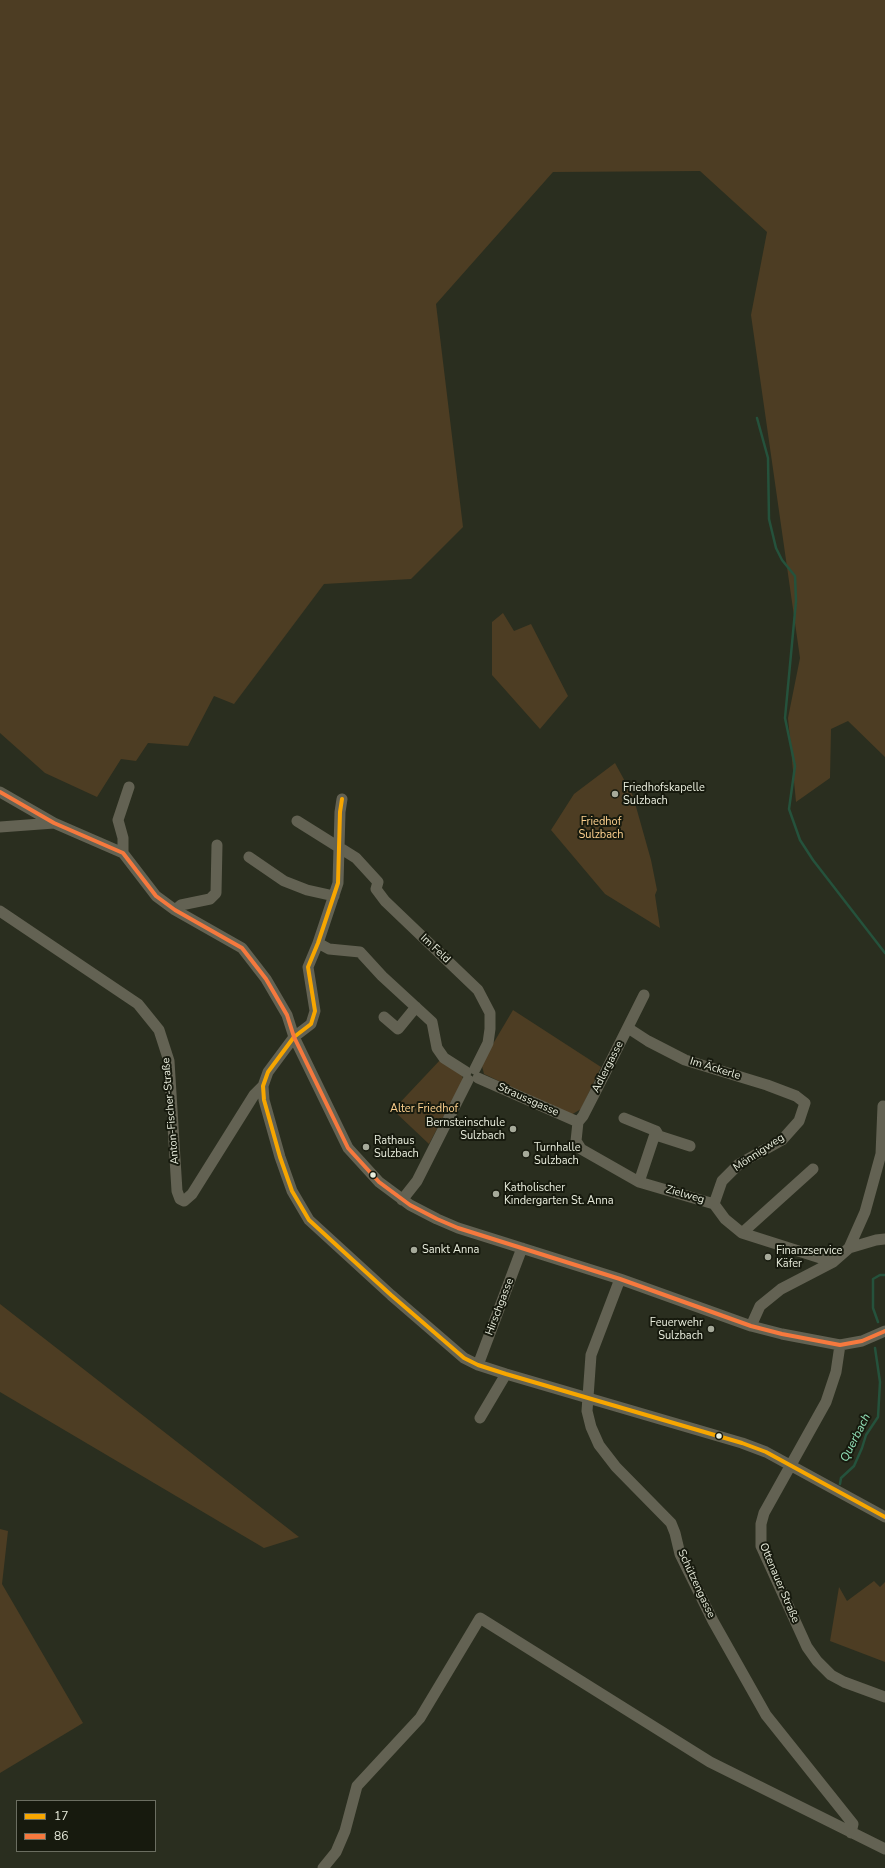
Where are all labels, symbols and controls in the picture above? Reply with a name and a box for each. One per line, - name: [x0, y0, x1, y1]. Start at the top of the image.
- place label: Friedhofskapelle Sulzbach: [623, 781, 705, 807]
- marker: Friedhofskapelle Sulzbach: [610, 789, 620, 799]
- park label: Friedhof Sulzbach: [579, 815, 623, 841]
- street label: Im Feld: [417, 932, 453, 966]
- street label: Adlergasse: [589, 1039, 627, 1095]
- street label: Im Äckerle: [688, 1055, 742, 1083]
- street label: Anton-Fischer-Straße: [160, 1057, 182, 1165]
- street label: Straussgasse: [495, 1081, 561, 1119]
- park label: Alter Friedhof: [390, 1102, 458, 1116]
- place label: Bernsteinschule Sulzbach: [426, 1116, 505, 1142]
- marker: Bernsteinschule Sulzbach: [508, 1124, 518, 1134]
- street label: Mönnigweg: [731, 1131, 787, 1175]
- place label: Rathaus Sulzbach: [374, 1134, 419, 1160]
- place label: Turnhalle Sulzbach: [534, 1141, 581, 1167]
- marker: Rathaus Sulzbach: [361, 1142, 371, 1152]
- marker: Turnhalle Sulzbach: [521, 1149, 531, 1159]
- unlabelled marker: [368, 1170, 378, 1180]
- place label: Katholischer Kindergarten St. Anna: [504, 1181, 613, 1207]
- street label: Zielweg: [664, 1183, 706, 1207]
- marker: Katholischer Kindergarten St. Anna: [491, 1189, 501, 1199]
- place label: Sankt Anna: [422, 1243, 479, 1257]
- place label: Finanzservice Käfer: [776, 1244, 842, 1270]
- marker: Sankt Anna: [409, 1245, 419, 1255]
- marker: Finanzservice Käfer: [763, 1252, 773, 1262]
- street label: Hirschgasse: [483, 1277, 517, 1337]
- place label: Feuerwehr Sulzbach: [650, 1316, 703, 1342]
- marker: Feuerwehr Sulzbach: [706, 1324, 716, 1334]
- water label: Querbach: [838, 1411, 874, 1465]
- unlabelled marker: [714, 1431, 724, 1441]
- street label: Ottenauer Straße: [756, 1541, 802, 1625]
- street label: Schützengasse: [674, 1548, 718, 1620]
- legend: [16, 1800, 156, 1852]
- text: 17: [54, 1808, 68, 1824]
- text: 86: [54, 1828, 68, 1844]

